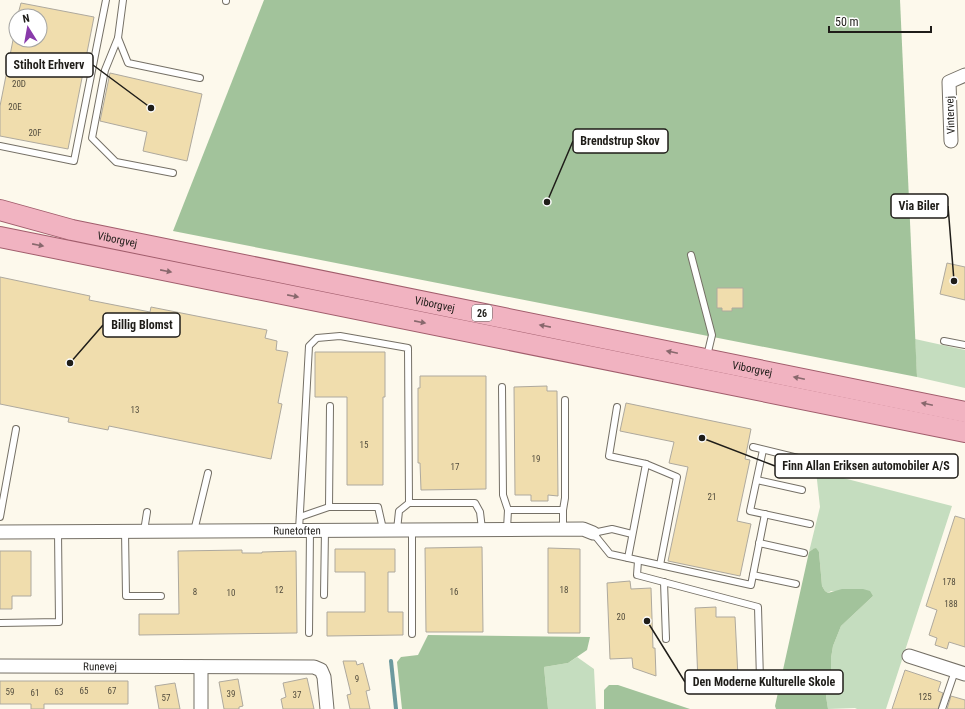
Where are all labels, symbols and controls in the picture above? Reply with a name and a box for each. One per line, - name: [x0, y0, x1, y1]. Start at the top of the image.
- north arrow: [8, 8, 48, 48]
- scale bar: [829, 8, 931, 34]
- text: N: [22, 12, 31, 26]
- text: 50 m: [835, 15, 859, 29]
- callout: Stiholt Erhverv: [6, 53, 93, 77]
- text: Stiholt Erhverv: [14, 58, 85, 72]
- house number: 20D: [12, 79, 26, 89]
- street label: Vintervej: [943, 96, 958, 134]
- house number: 20E: [8, 102, 22, 112]
- house number: 20F: [28, 128, 42, 138]
- callout: Brendstrup Skov: [573, 129, 668, 153]
- text: Brendstrup Skov: [580, 134, 660, 148]
- callout: Via Biler: [891, 194, 948, 218]
- text: Via Biler: [899, 199, 939, 213]
- street label: Viborgvej: [96, 229, 138, 250]
- one-way arrow: [32, 242, 44, 248]
- one-way arrow: [159, 268, 172, 274]
- one-way arrow: [287, 294, 299, 300]
- street label: Viborgvej: [414, 294, 456, 315]
- road number: 26: [472, 305, 492, 321]
- callout: Billig Blomst: [103, 313, 180, 337]
- text: Billig Blomst: [111, 318, 173, 332]
- one-way arrow: [414, 320, 427, 326]
- one-way arrow: [538, 323, 551, 329]
- one-way arrow: [666, 349, 678, 355]
- street label: Viborgvej: [731, 359, 773, 380]
- one-way arrow: [793, 374, 806, 380]
- one-way arrow: [921, 400, 933, 406]
- house number: 13: [131, 405, 139, 415]
- house number: 15: [360, 440, 369, 450]
- house number: 19: [532, 454, 540, 464]
- callout: Finn Allan Eriksen automobiler A/S: [775, 454, 958, 478]
- text: Finn Allan Eriksen automobiler A/S: [782, 459, 950, 473]
- house number: 17: [451, 462, 460, 472]
- house number: 21: [708, 492, 716, 502]
- street label: Runetoften: [273, 524, 321, 538]
- house number: 178: [942, 577, 956, 587]
- house number: 12: [275, 585, 284, 595]
- house number: 18: [560, 585, 568, 595]
- house number: 8: [193, 587, 197, 597]
- house number: 16: [450, 587, 458, 597]
- house number: 10: [227, 588, 235, 598]
- house number: 188: [944, 599, 958, 609]
- house number: 20: [617, 612, 625, 622]
- street label: Runevej: [83, 660, 117, 673]
- callout: Den Moderne Kulturelle Skole: [685, 670, 843, 694]
- house number: 9: [355, 674, 359, 684]
- text: Den Moderne Kulturelle Skole: [693, 675, 835, 689]
- house number: 65: [80, 686, 89, 696]
- house number: 67: [108, 686, 117, 696]
- house number: 59: [6, 687, 14, 697]
- house number: 63: [55, 687, 63, 697]
- house number: 61: [31, 688, 39, 698]
- house number: 39: [227, 689, 235, 699]
- house number: 37: [293, 690, 302, 700]
- house number: 125: [918, 692, 932, 702]
- house number: 57: [162, 693, 171, 703]

